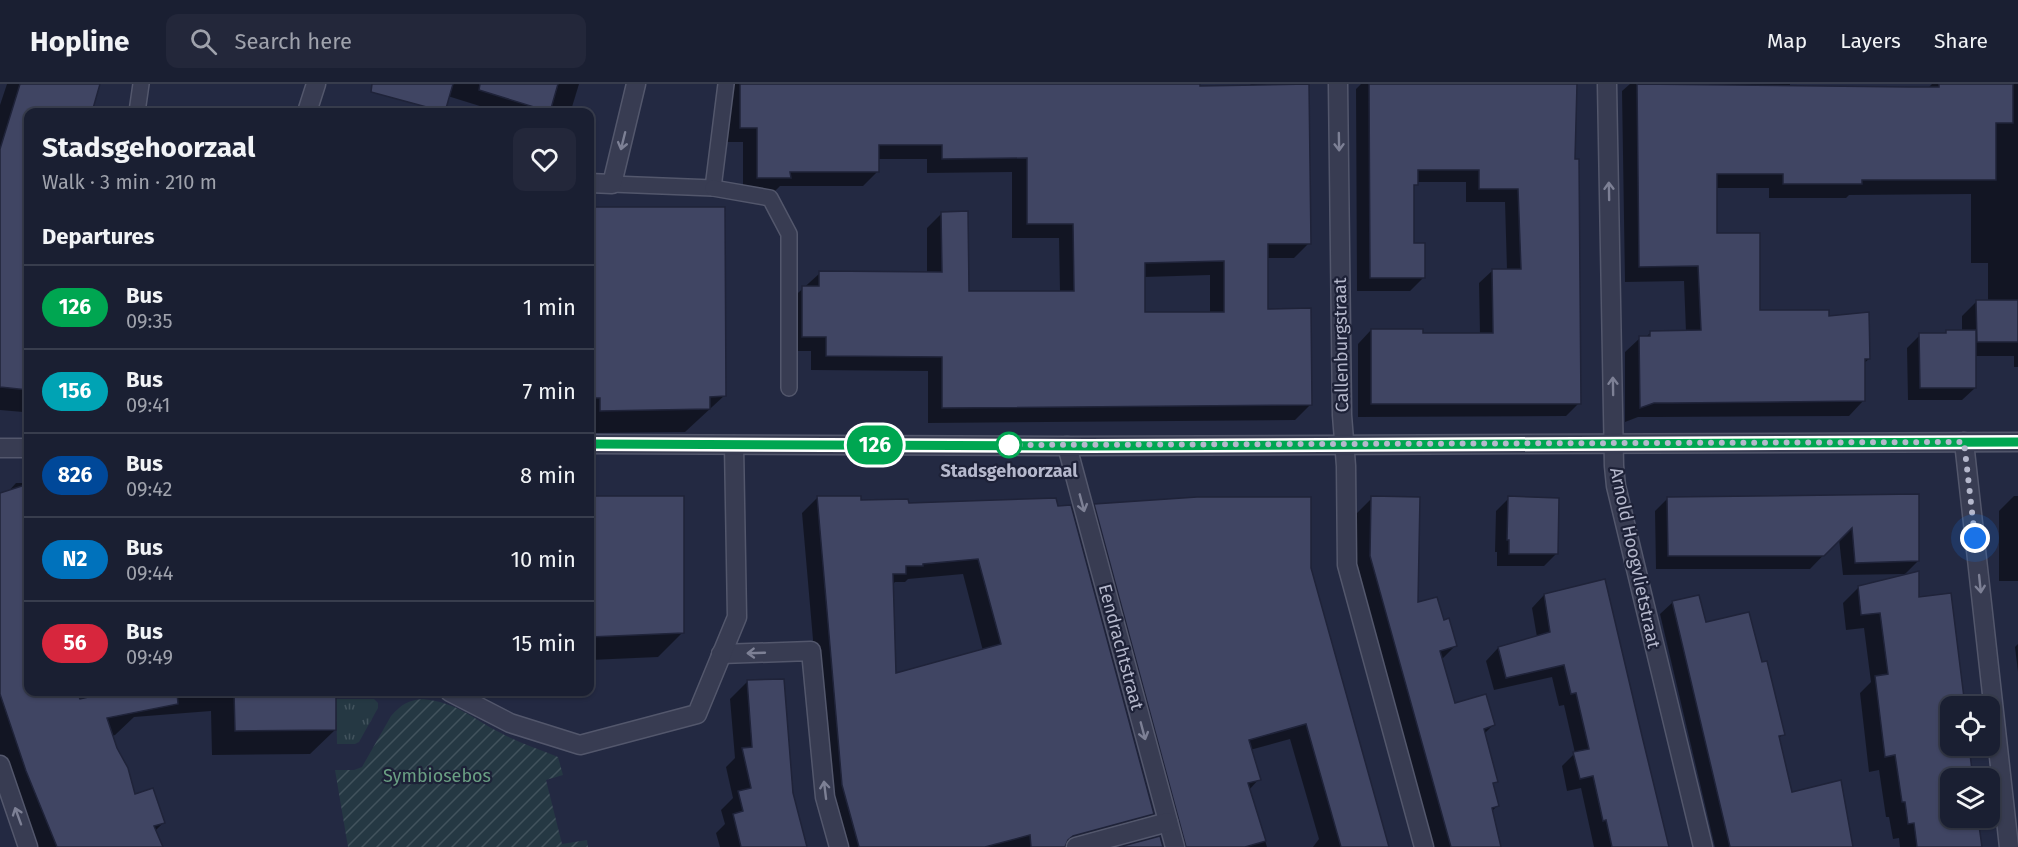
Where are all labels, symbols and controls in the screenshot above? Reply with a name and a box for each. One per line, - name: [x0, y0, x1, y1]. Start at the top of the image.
- search box: [166, 14, 586, 68]
- text: Hopline: [30, 25, 130, 58]
- icon: search: [187, 25, 220, 58]
- text: Search here: [235, 28, 352, 55]
- text: Map: [1767, 28, 1807, 54]
- text: Layers: [1840, 28, 1901, 54]
- text: Share: [1934, 28, 1988, 54]
- button: heart: [513, 128, 576, 191]
- text: Stadsgehoorzaal: [42, 131, 255, 164]
- one-way arrow: [616, 131, 628, 150]
- one-way arrow: [1333, 132, 1345, 152]
- text: Walk · 3 min · 210 m: [42, 170, 217, 194]
- one-way arrow: [1603, 181, 1615, 201]
- text: Departures: [42, 223, 154, 250]
- street label: Callenburgstraat: [1329, 277, 1353, 412]
- text: Bus: [126, 282, 163, 309]
- text: 126: [59, 294, 91, 320]
- text: 1 min: [523, 294, 576, 321]
- text: 09:35: [126, 309, 172, 333]
- text: Bus: [126, 366, 163, 393]
- one-way arrow: [1607, 376, 1618, 396]
- text: 156: [59, 378, 91, 404]
- text: 7 min: [522, 378, 576, 405]
- text: 09:41: [126, 393, 170, 417]
- line badge: 126: [840, 426, 910, 464]
- text: 126: [859, 432, 891, 458]
- marker: Stadsgehoorzaal: [996, 432, 1022, 458]
- text: Bus: [126, 450, 163, 477]
- place label: Stadsgehoorzaal: [940, 460, 1078, 482]
- text: 826: [58, 462, 92, 488]
- text: 8 min: [520, 462, 576, 489]
- street label: Arnold Hoogvlietstraat: [1605, 466, 1665, 651]
- text: 09:42: [126, 477, 172, 501]
- one-way arrow: [1076, 493, 1088, 512]
- your location: [1960, 523, 1990, 553]
- text: Bus: [126, 534, 163, 561]
- text: N2: [63, 546, 87, 572]
- text: 10 min: [510, 546, 576, 573]
- text: 09:44: [126, 561, 173, 585]
- one-way arrow: [1975, 573, 1986, 593]
- street label: Eendrachtstraat: [1094, 582, 1148, 713]
- text: Bus: [126, 618, 163, 645]
- text: 56: [63, 630, 87, 656]
- text: 15 min: [512, 630, 576, 657]
- text: 09:49: [126, 645, 173, 669]
- one-way arrow: [746, 647, 766, 659]
- map controls: [1940, 696, 2000, 828]
- button: locate: [1940, 696, 2000, 756]
- one-way arrow: [1138, 721, 1150, 740]
- park label: Symbiosebos: [383, 765, 491, 787]
- button: layers: [1940, 768, 2000, 828]
- one-way arrow: [819, 781, 830, 801]
- one-way arrow: [11, 808, 22, 826]

